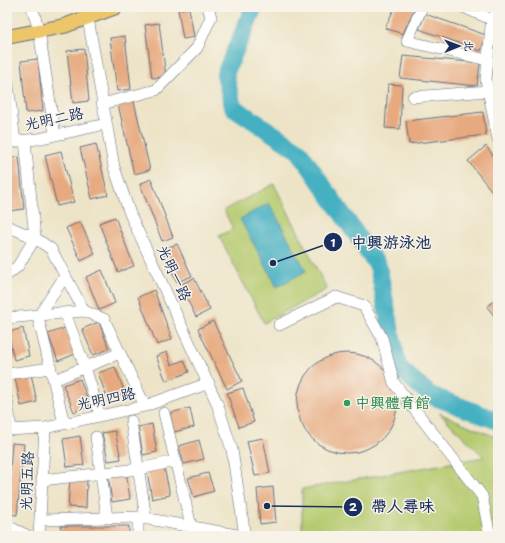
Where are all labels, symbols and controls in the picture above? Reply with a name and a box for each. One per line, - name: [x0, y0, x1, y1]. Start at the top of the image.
- north arrow: [439, 26, 479, 66]
- text: 北: [461, 40, 476, 51]
- street label: 光明二路: [23, 103, 85, 135]
- callout: 中興游泳池: [323, 228, 439, 256]
- text: 中興游泳池: [351, 232, 431, 253]
- text: 1: [330, 235, 336, 251]
- street label: 光明一路: [152, 242, 196, 304]
- street label: 光明四路: [75, 383, 137, 415]
- place label: 中興體育館: [355, 393, 430, 413]
- marker: 中興體育館: [342, 398, 352, 408]
- street label: 光明五路: [16, 451, 38, 511]
- callout: 帶人尋味: [343, 493, 443, 521]
- text: 帶人尋味: [371, 496, 435, 517]
- text: 2: [349, 499, 358, 515]

